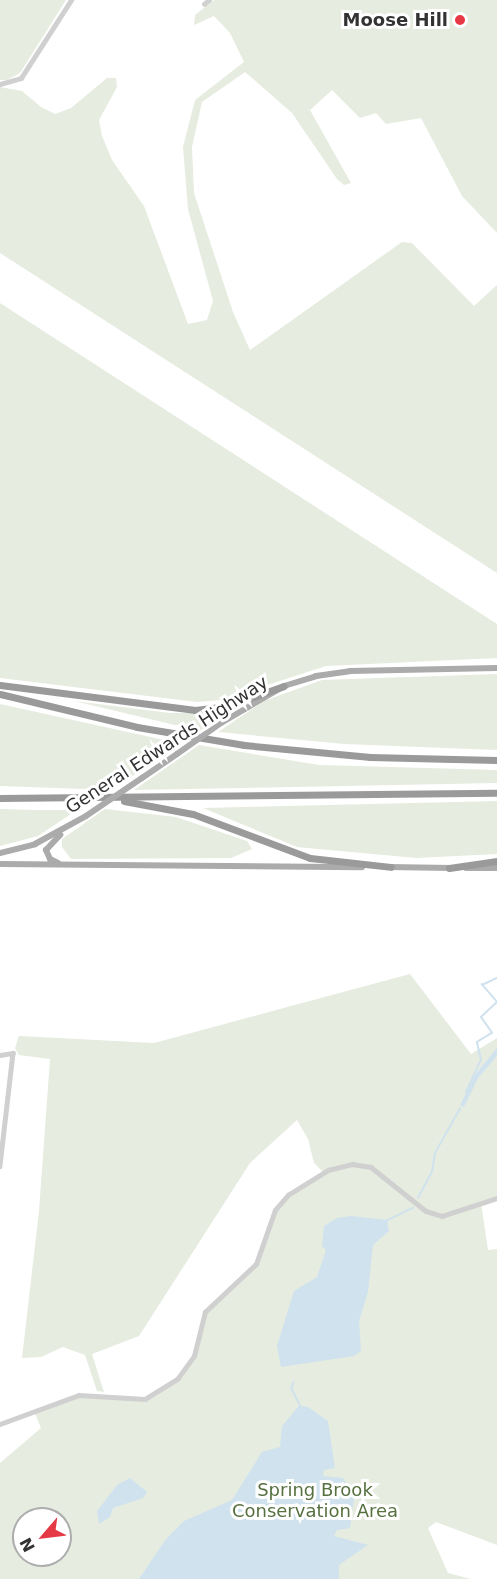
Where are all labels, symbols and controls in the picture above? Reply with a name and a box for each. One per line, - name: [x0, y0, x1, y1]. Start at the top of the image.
- place label: Moose Hill: [343, 9, 448, 31]
- marker: Moose Hill: [453, 13, 467, 27]
- street label: General Edwards Highway: [62, 672, 272, 818]
- park label: Spring Brook Conservation Area: [232, 1480, 398, 1522]
- north arrow: [12, 1507, 72, 1567]
- text: N: [16, 1534, 39, 1555]

